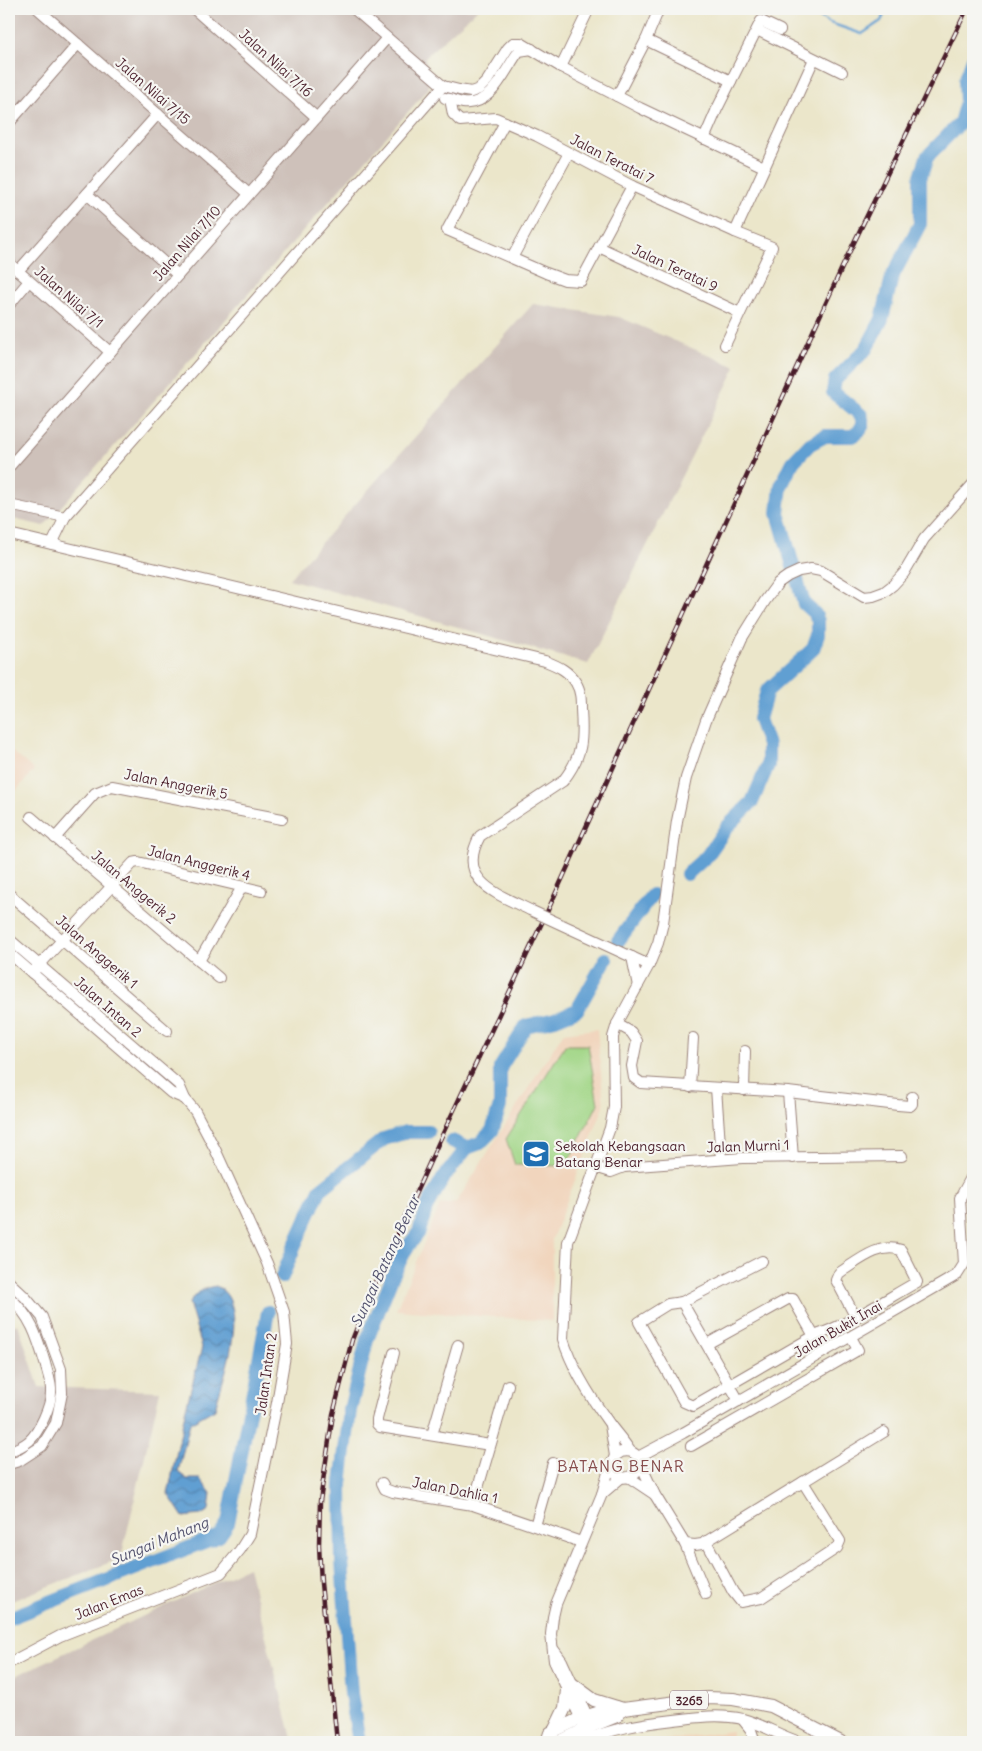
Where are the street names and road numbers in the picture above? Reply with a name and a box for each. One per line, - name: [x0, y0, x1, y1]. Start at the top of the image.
- street label: Jalan Nilai 7/16: [235, 25, 317, 101]
- street label: Jalan Nilai 7/15: [112, 54, 194, 128]
- street label: Jalan Teratai 7: [567, 130, 657, 188]
- street label: Jalan Nilai 7/10: [149, 202, 225, 284]
- street label: Jalan Teratai 9: [629, 240, 721, 296]
- street label: Jalan Nilai 7/1: [31, 262, 107, 332]
- street label: Jalan Anggerik 5: [123, 765, 229, 803]
- street label: Jalan Anggerik 4: [146, 842, 252, 884]
- street label: Jalan Anggerik 2: [88, 846, 180, 928]
- street label: Jalan Anggerik 1: [52, 911, 142, 993]
- street label: Jalan Intan 2: [71, 973, 146, 1041]
- street label: Jalan Murni 1: [706, 1136, 790, 1156]
- street label: Jalan Bukit Inai: [791, 1297, 885, 1361]
- street label: Jalan Intan 2: [251, 1331, 281, 1417]
- street label: Jalan Dahlia 1: [411, 1473, 499, 1507]
- street label: Jalan Emas: [72, 1580, 146, 1624]
- road number: 3265: [670, 1690, 708, 1710]

